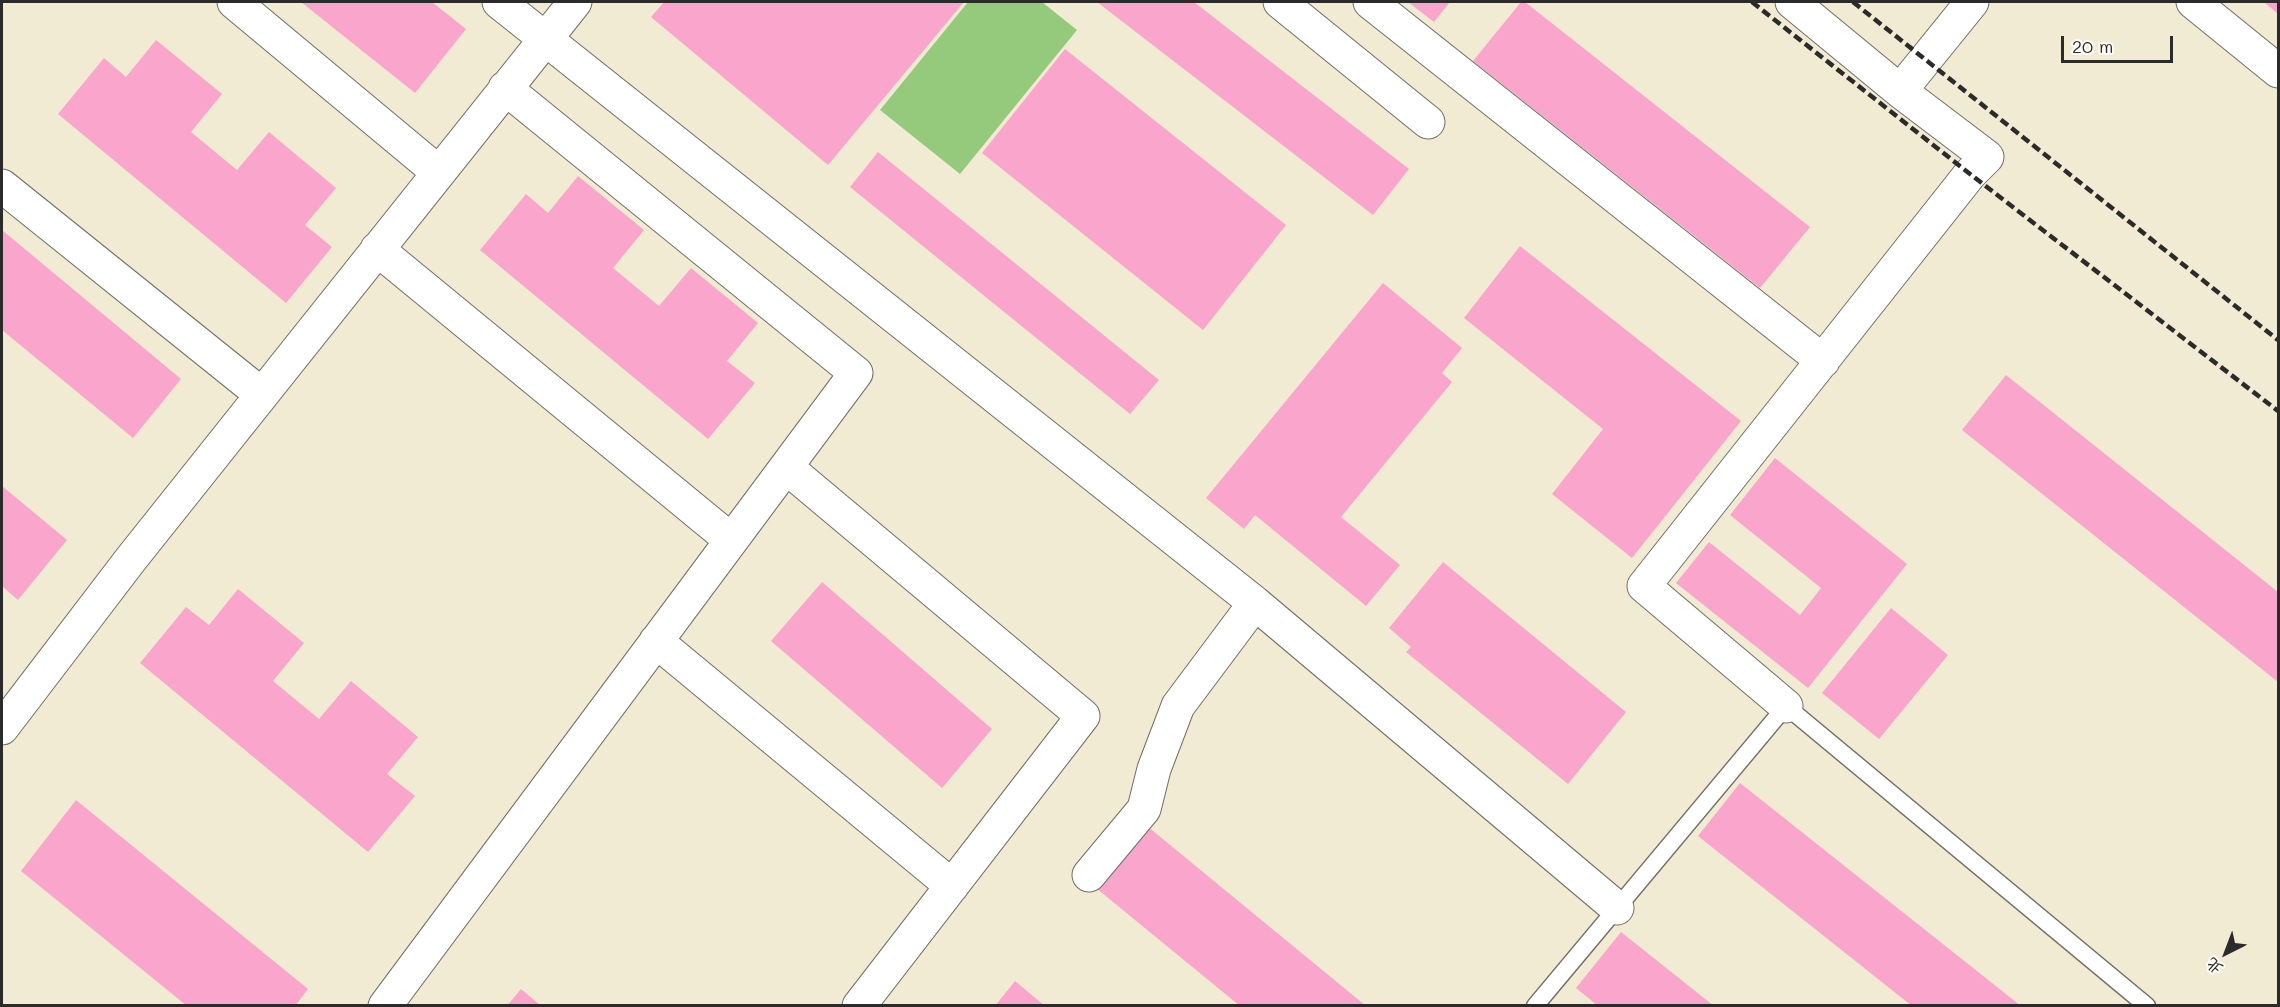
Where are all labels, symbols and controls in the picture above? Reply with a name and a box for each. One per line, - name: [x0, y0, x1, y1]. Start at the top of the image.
- scale bar: [2064, 24, 2176, 62]
- text: 20 m: [2072, 34, 2113, 58]
- north arrow: [2196, 923, 2256, 983]
- text: 北: [2201, 954, 2227, 980]

